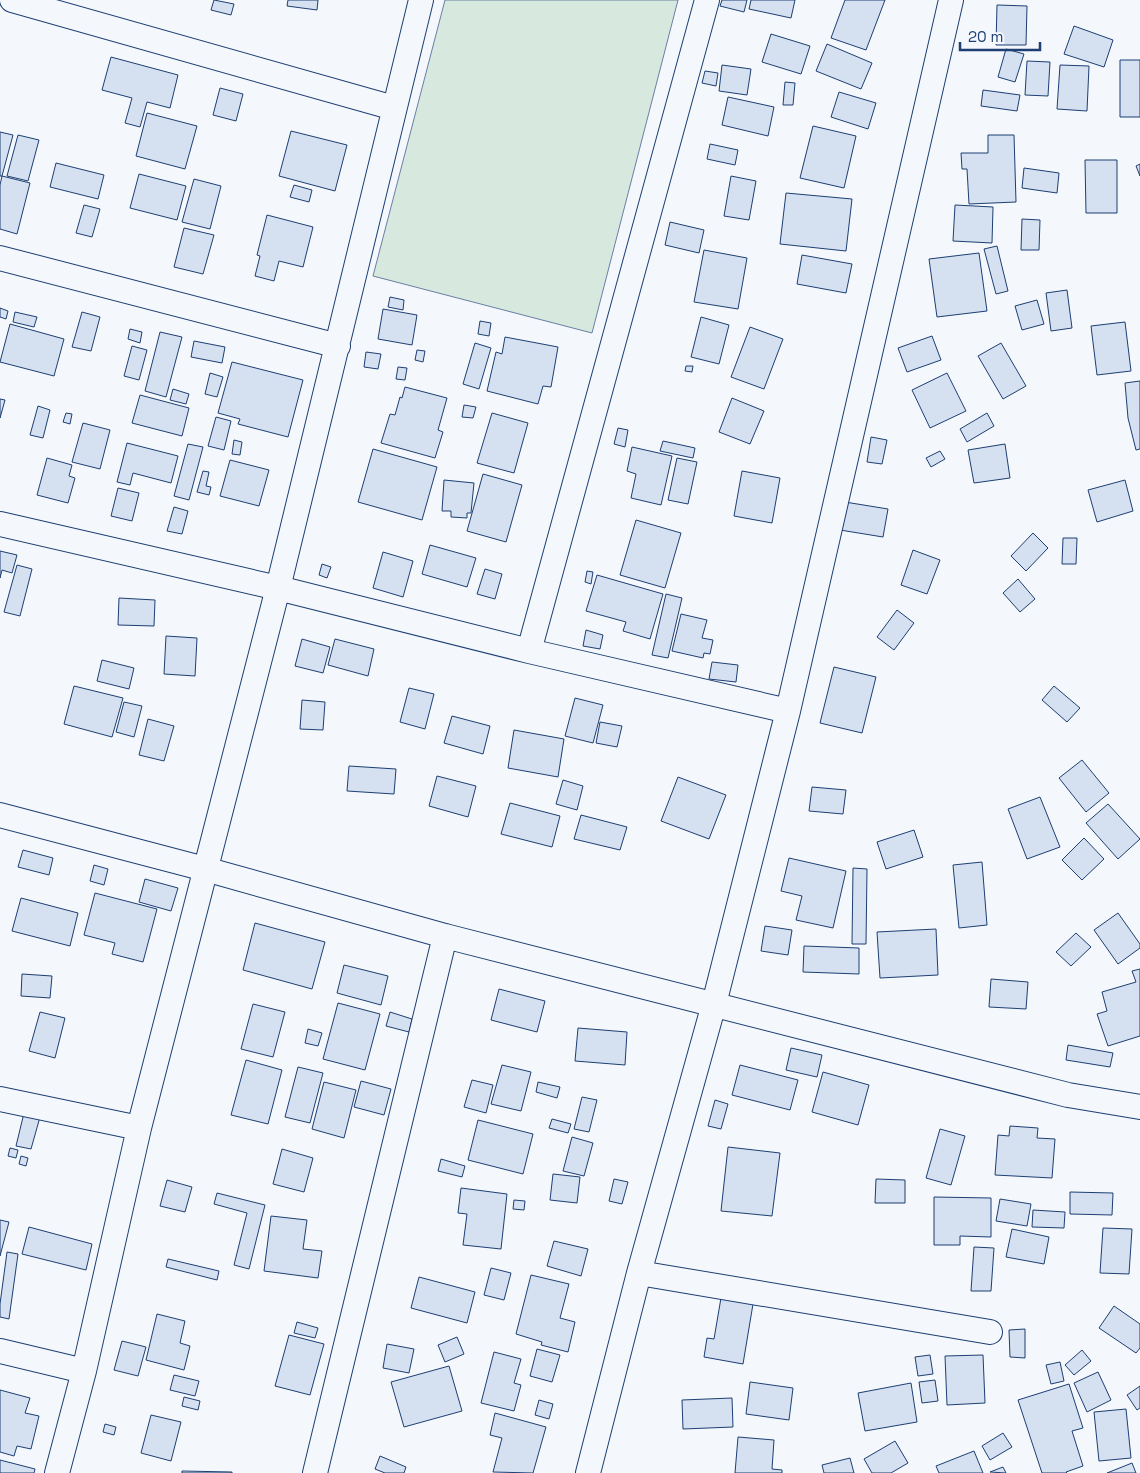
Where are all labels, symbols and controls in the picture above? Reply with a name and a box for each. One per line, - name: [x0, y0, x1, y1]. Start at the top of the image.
- scale bar: [960, 20, 1040, 52]
- text: 20 m: [968, 27, 1003, 46]

